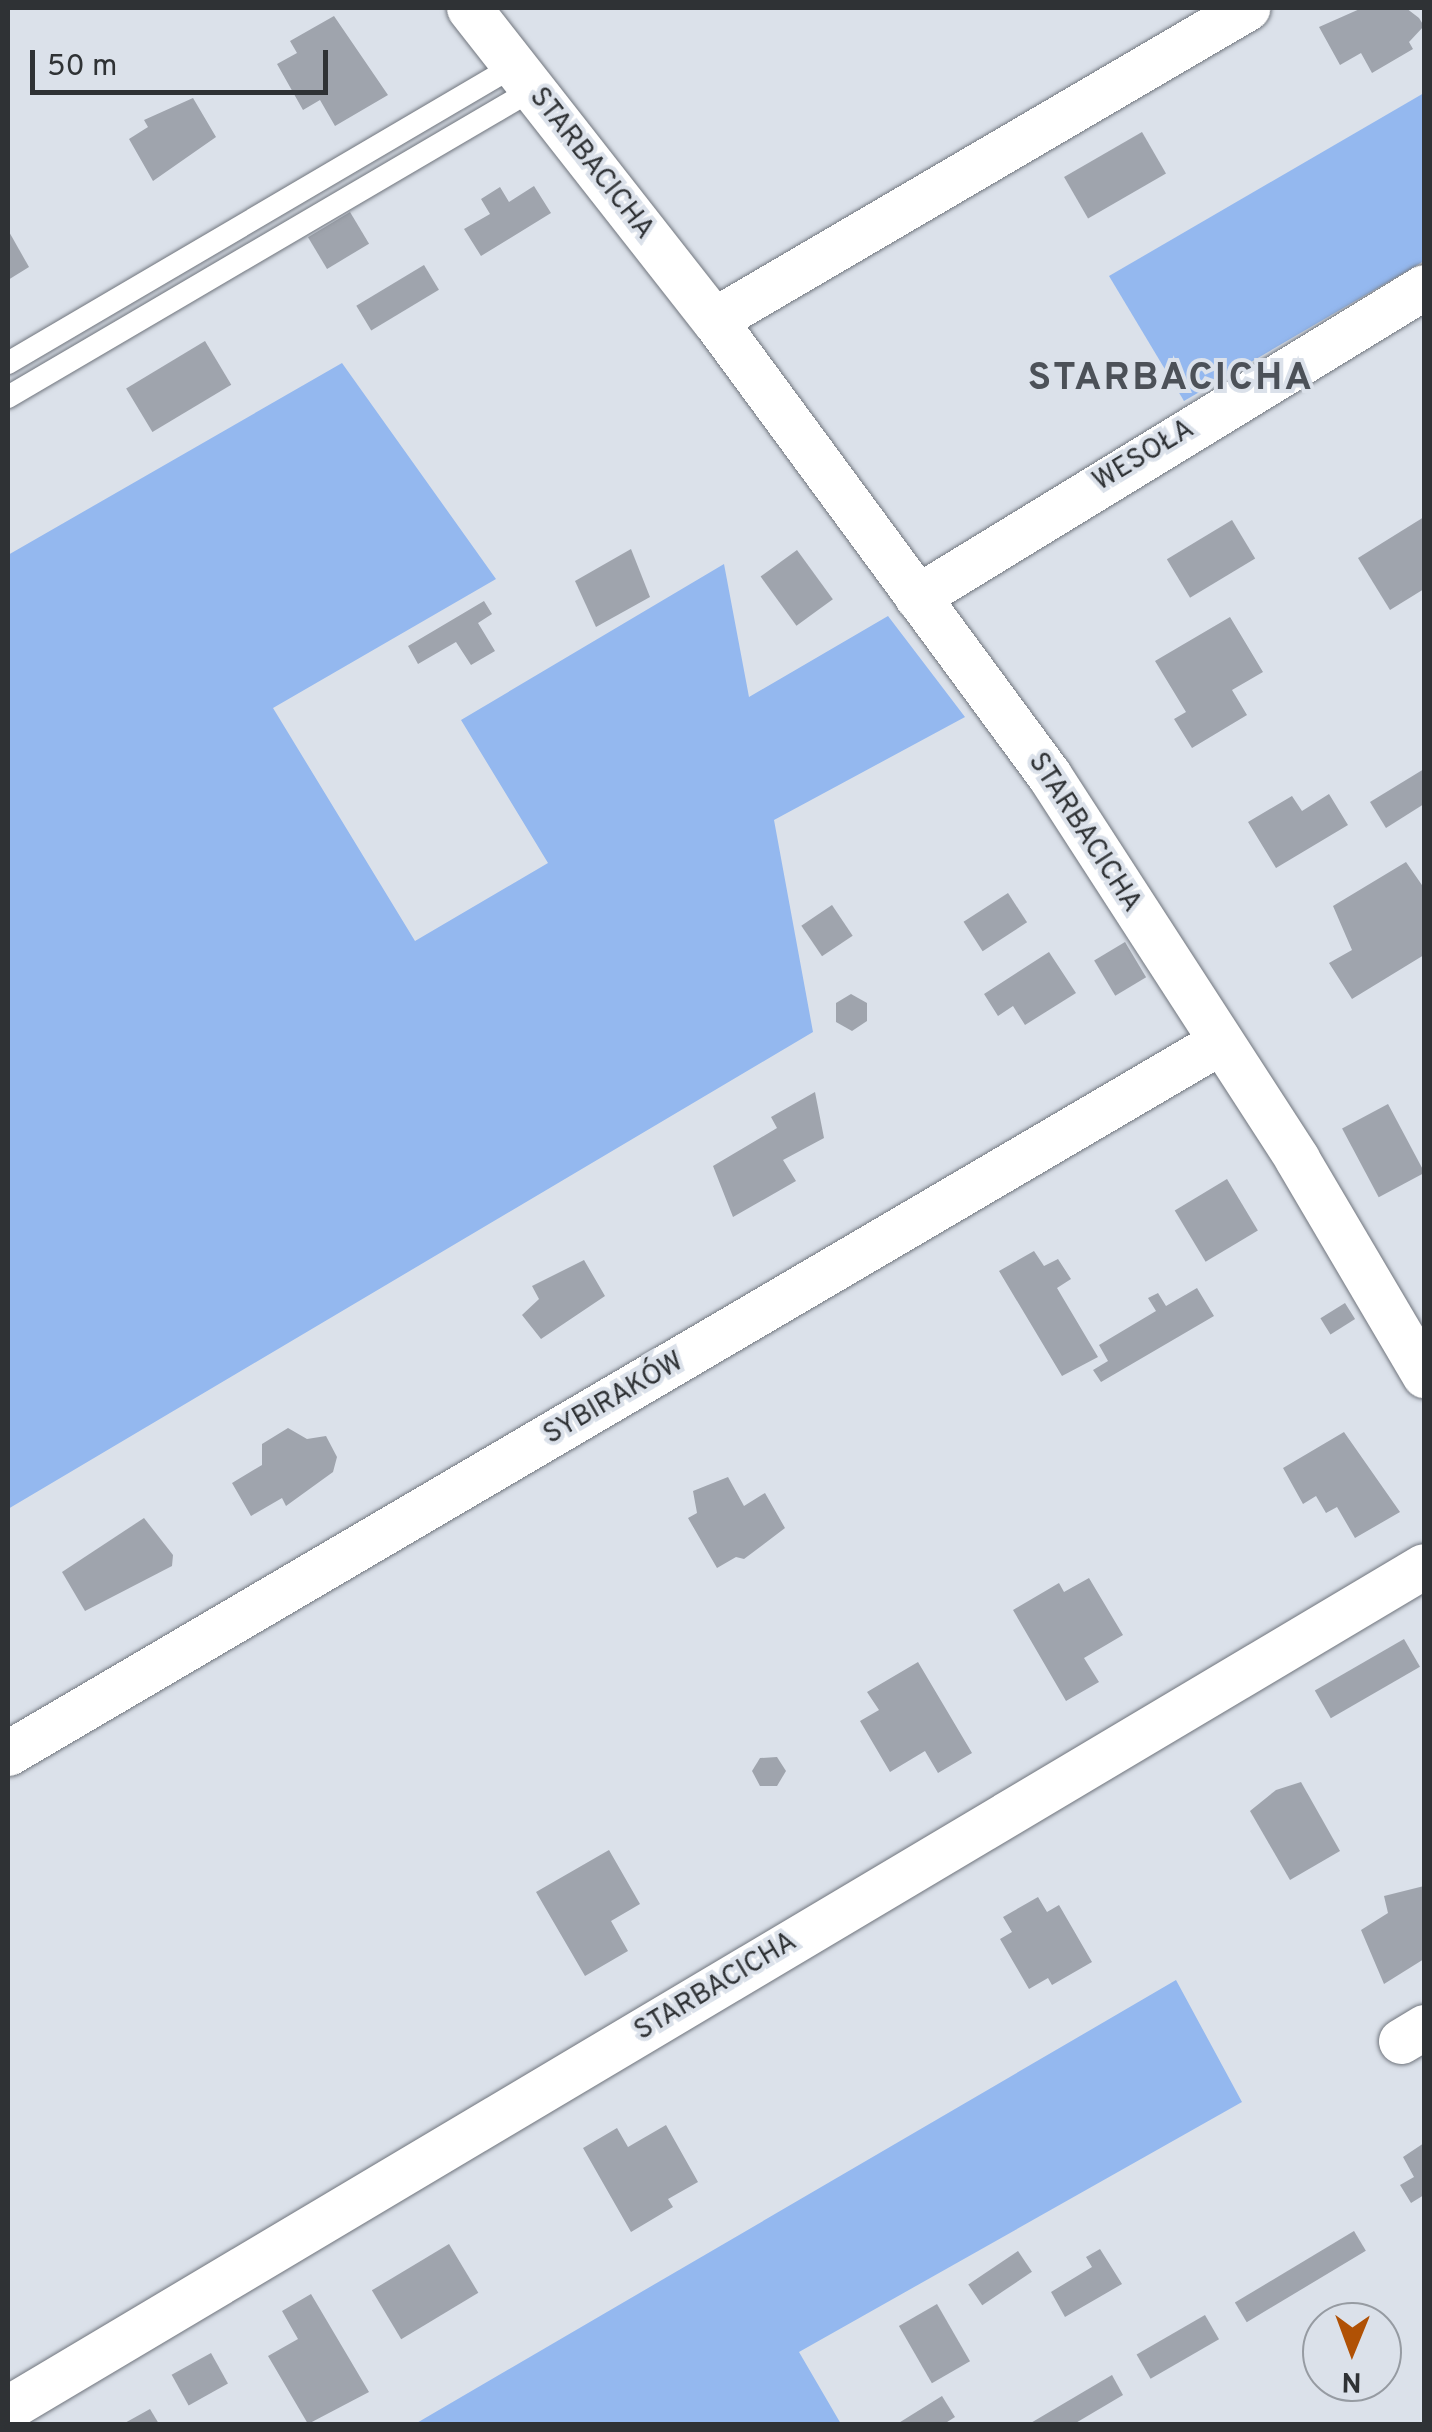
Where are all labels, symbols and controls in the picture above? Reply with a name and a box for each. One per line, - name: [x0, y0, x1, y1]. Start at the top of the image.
- scale bar: [35, 30, 332, 92]
- text: 50 m: [47, 49, 117, 86]
- street label: STARBACICHA: [521, 81, 661, 247]
- district label: STARBACICHA: [1028, 357, 1314, 403]
- street label: WESOŁA: [1087, 413, 1201, 499]
- street label: STARBACICHA: [1020, 747, 1148, 919]
- street label: SYBIRAKÓW: [538, 1345, 690, 1453]
- street label: STARBACICHA: [629, 1925, 803, 2049]
- north arrow: [1302, 2302, 1402, 2402]
- text: N: [1341, 2362, 1362, 2398]

